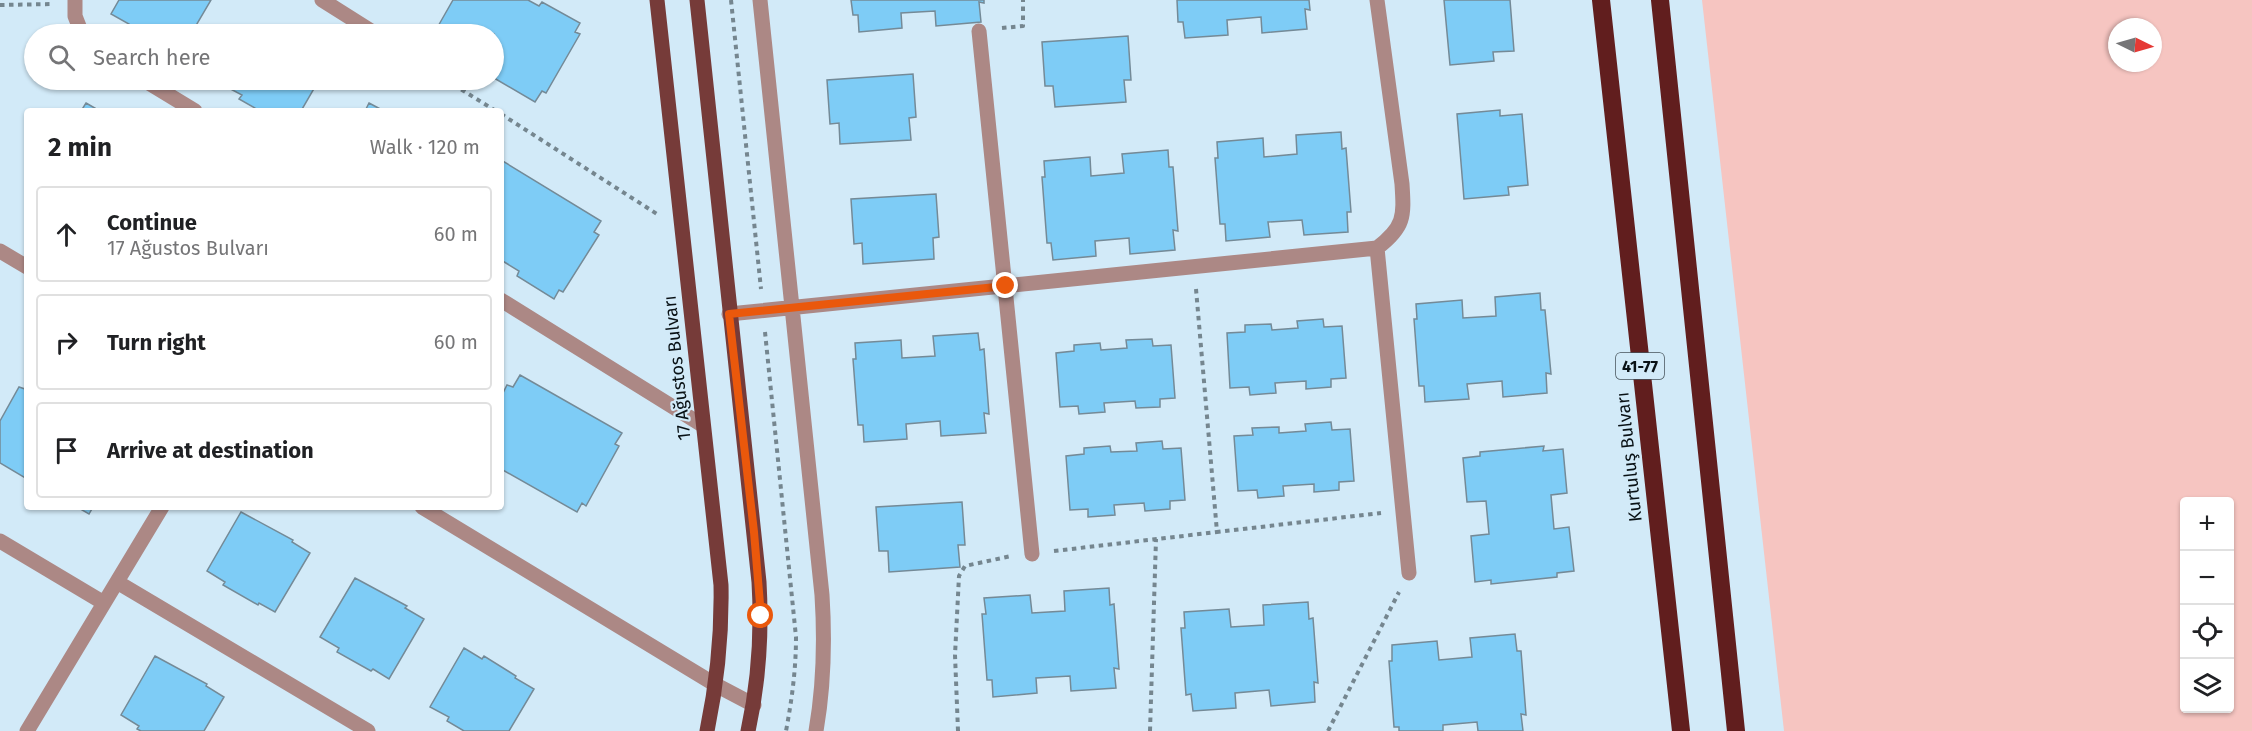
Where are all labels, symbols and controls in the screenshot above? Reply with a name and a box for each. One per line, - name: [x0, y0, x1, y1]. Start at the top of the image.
- north arrow: [2108, 18, 2162, 72]
- search box: [24, 24, 504, 90]
- icon: search: [45, 41, 78, 74]
- text: Search here: [93, 44, 211, 71]
- text: 2 min: [48, 132, 112, 163]
- text: Walk · 120 m: [370, 135, 480, 159]
- text: Continue: [107, 209, 197, 236]
- icon: ahead: [50, 218, 83, 251]
- text: 60 m: [434, 222, 478, 246]
- text: 17 Ağustos Bulvarı: [107, 236, 269, 260]
- route end: [992, 272, 1018, 298]
- street label: 17 Ağustos Bulvarı: [658, 294, 696, 442]
- icon: right: [50, 326, 83, 359]
- text: Turn right: [107, 329, 206, 356]
- text: 60 m: [434, 330, 478, 354]
- road number: 41-77: [1616, 353, 1664, 379]
- street label: Kurtuluş Bulvarı: [1611, 391, 1647, 523]
- icon: arrive: [50, 434, 83, 467]
- text: Arrive at destination: [107, 437, 314, 464]
- map controls: [2180, 497, 2234, 713]
- button: +: [2180, 497, 2234, 551]
- button: −: [2180, 551, 2234, 605]
- route start: [747, 602, 773, 628]
- button: locate: [2180, 605, 2234, 659]
- button: layers: [2180, 659, 2234, 713]

